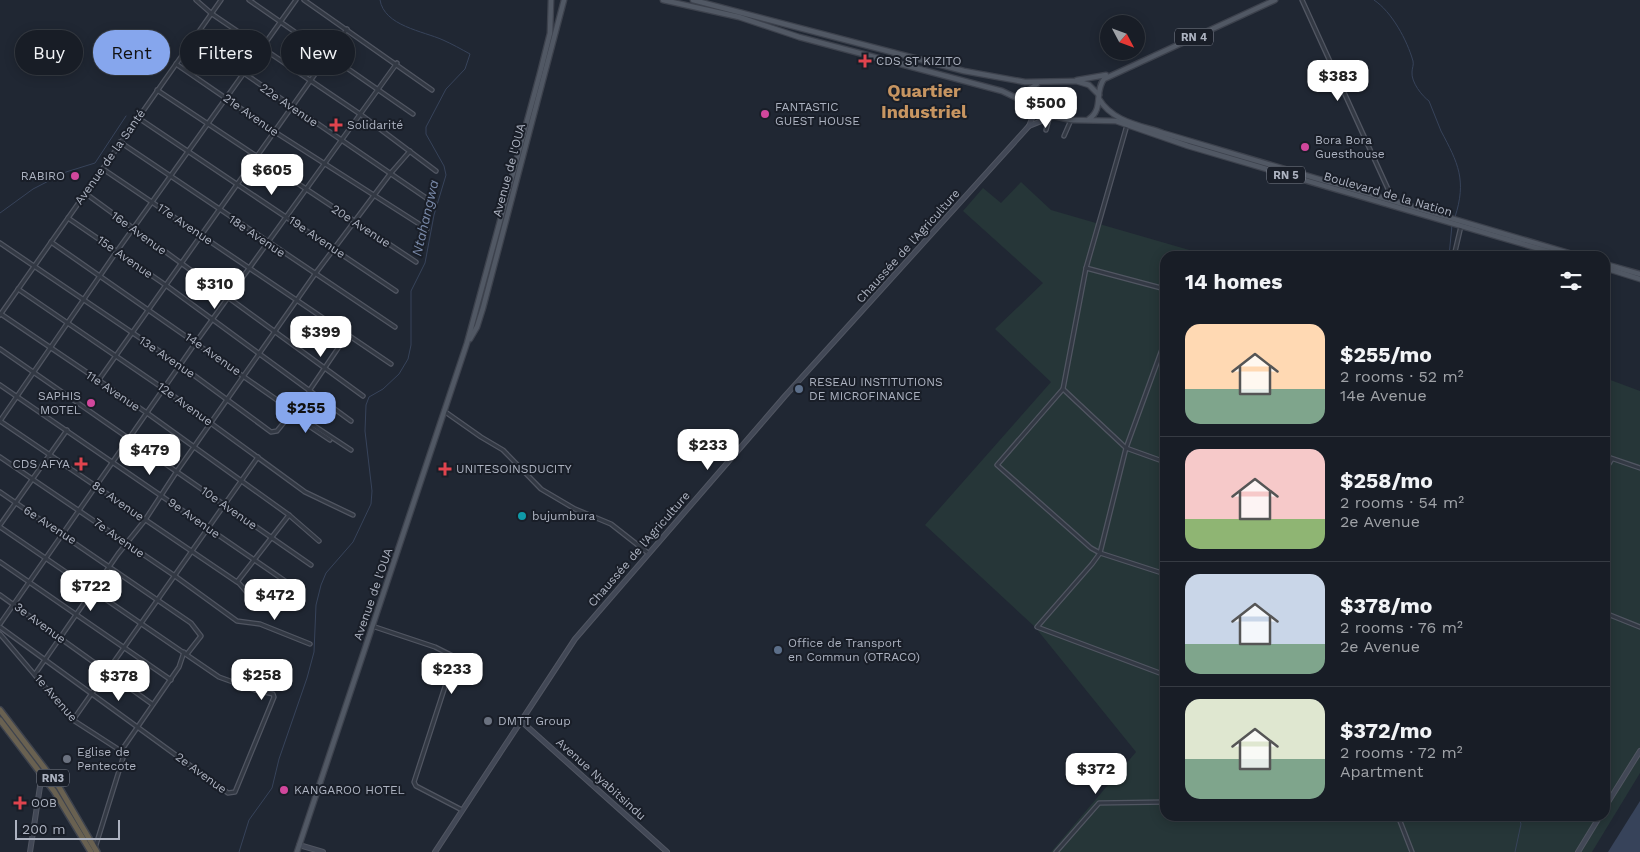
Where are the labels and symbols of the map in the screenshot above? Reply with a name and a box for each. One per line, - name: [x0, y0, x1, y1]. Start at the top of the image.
- north arrow: [1100, 15, 1145, 60]
- road number: RN 4: [1175, 28, 1213, 46]
- marker: CDS ST KIZITO: [858, 54, 872, 68]
- place label: CDS ST KIZITO: [876, 54, 962, 68]
- pin: $383: [1308, 59, 1368, 102]
- street label: 22e Avenue: [257, 80, 321, 130]
- district label: Quartier Industriel: [881, 80, 967, 122]
- pin: $500: [1016, 86, 1076, 129]
- street label: 21e Avenue: [220, 91, 282, 139]
- place label: FANTASTIC GUEST HOUSE: [775, 100, 860, 128]
- street label: Avenue de la Santé: [72, 107, 148, 207]
- marker: FANTASTIC GUEST HOUSE: [759, 108, 771, 120]
- marker: Solidarité: [329, 118, 343, 132]
- place label: Solidarité: [347, 118, 403, 132]
- street label: Avenue de l'OUA: [490, 122, 528, 218]
- place label: Bora Bora Guesthouse: [1315, 133, 1385, 161]
- marker: Bora Bora Guesthouse: [1299, 141, 1311, 153]
- pin: $605: [242, 154, 302, 196]
- road number: RN 5: [1267, 166, 1305, 184]
- place label: RABIRO: [21, 169, 65, 183]
- street label: Boulevard de la Nation: [1322, 169, 1454, 219]
- marker: RABIRO: [69, 170, 81, 182]
- water label: Ntahangwa: [408, 178, 442, 258]
- street label: Chaussée de l'Agriculture: [853, 186, 963, 306]
- street label: 17e Avenue: [155, 200, 215, 248]
- street label: 20e Avenue: [329, 202, 393, 250]
- street label: 16e Avenue: [109, 208, 169, 258]
- street label: 18e Avenue: [226, 212, 288, 260]
- street label: 19e Avenue: [286, 213, 348, 261]
- street label: 15e Avenue: [95, 233, 156, 281]
- pin: $310: [185, 268, 245, 310]
- pin: $399: [291, 316, 351, 358]
- street label: 14e Avenue: [182, 330, 244, 378]
- street label: 13e Avenue: [136, 333, 198, 381]
- street label: 11e Avenue: [83, 368, 143, 414]
- place label: RESEAU INSTITUTIONS DE MICROFINANCE: [809, 375, 943, 403]
- street label: 12e Avenue: [155, 379, 215, 429]
- marker: RESEAU INSTITUTIONS DE MICROFINANCE: [793, 383, 805, 395]
- place label: SAPHIS MOTEL: [38, 389, 81, 417]
- pin: $255: [276, 392, 336, 434]
- marker: SAPHIS MOTEL: [85, 397, 97, 409]
- pin: $233: [678, 428, 738, 471]
- pin: $479: [120, 434, 180, 476]
- place label: CDS AFYA: [13, 457, 70, 471]
- marker: CDS AFYA: [74, 457, 88, 471]
- marker: UNITESOINSDUCITY: [438, 462, 452, 476]
- place label: UNITESOINSDUCITY: [456, 462, 572, 476]
- street label: 8e Avenue: [89, 478, 147, 524]
- street label: 10e Avenue: [198, 484, 260, 532]
- street label: Chaussée de l'Agriculture: [585, 489, 693, 609]
- street label: 9e Avenue: [165, 495, 223, 541]
- street label: 6e Avenue: [21, 503, 79, 547]
- place label: bujumbura: [532, 509, 596, 523]
- marker: bujumbura: [516, 510, 528, 522]
- street label: 7e Avenue: [91, 515, 147, 561]
- street label: Avenue de l'OUA: [351, 546, 395, 642]
- pin: $722: [61, 570, 121, 612]
- pin: $472: [245, 578, 305, 621]
- street label: 3e Avenue: [12, 600, 68, 646]
- place label: Office de Transport en Commun (OTRACO): [788, 636, 920, 664]
- marker: Office de Transport en Commun (OTRACO): [772, 644, 784, 656]
- pin: $233: [422, 652, 482, 695]
- pin: $258: [232, 658, 292, 701]
- pin: $378: [89, 660, 149, 702]
- street label: 1e Avenue: [32, 672, 80, 724]
- place label: DMTT Group: [498, 714, 571, 728]
- marker: DMTT Group: [482, 715, 494, 727]
- street label: Avenue Nyabitsindu: [553, 735, 649, 823]
- place label: Eglise de Pentecote: [77, 745, 136, 773]
- street label: 2e Avenue: [173, 750, 229, 796]
- pin: $372: [1066, 752, 1126, 795]
- marker: Eglise de Pentecote: [61, 753, 73, 765]
- road number: RN3: [37, 770, 69, 786]
- place label: KANGAROO HOTEL: [294, 783, 405, 797]
- marker: KANGAROO HOTEL: [278, 784, 290, 796]
- marker: OOB: [13, 796, 27, 810]
- place label: OOB: [31, 796, 57, 810]
- scale bar: [15, 817, 120, 840]

